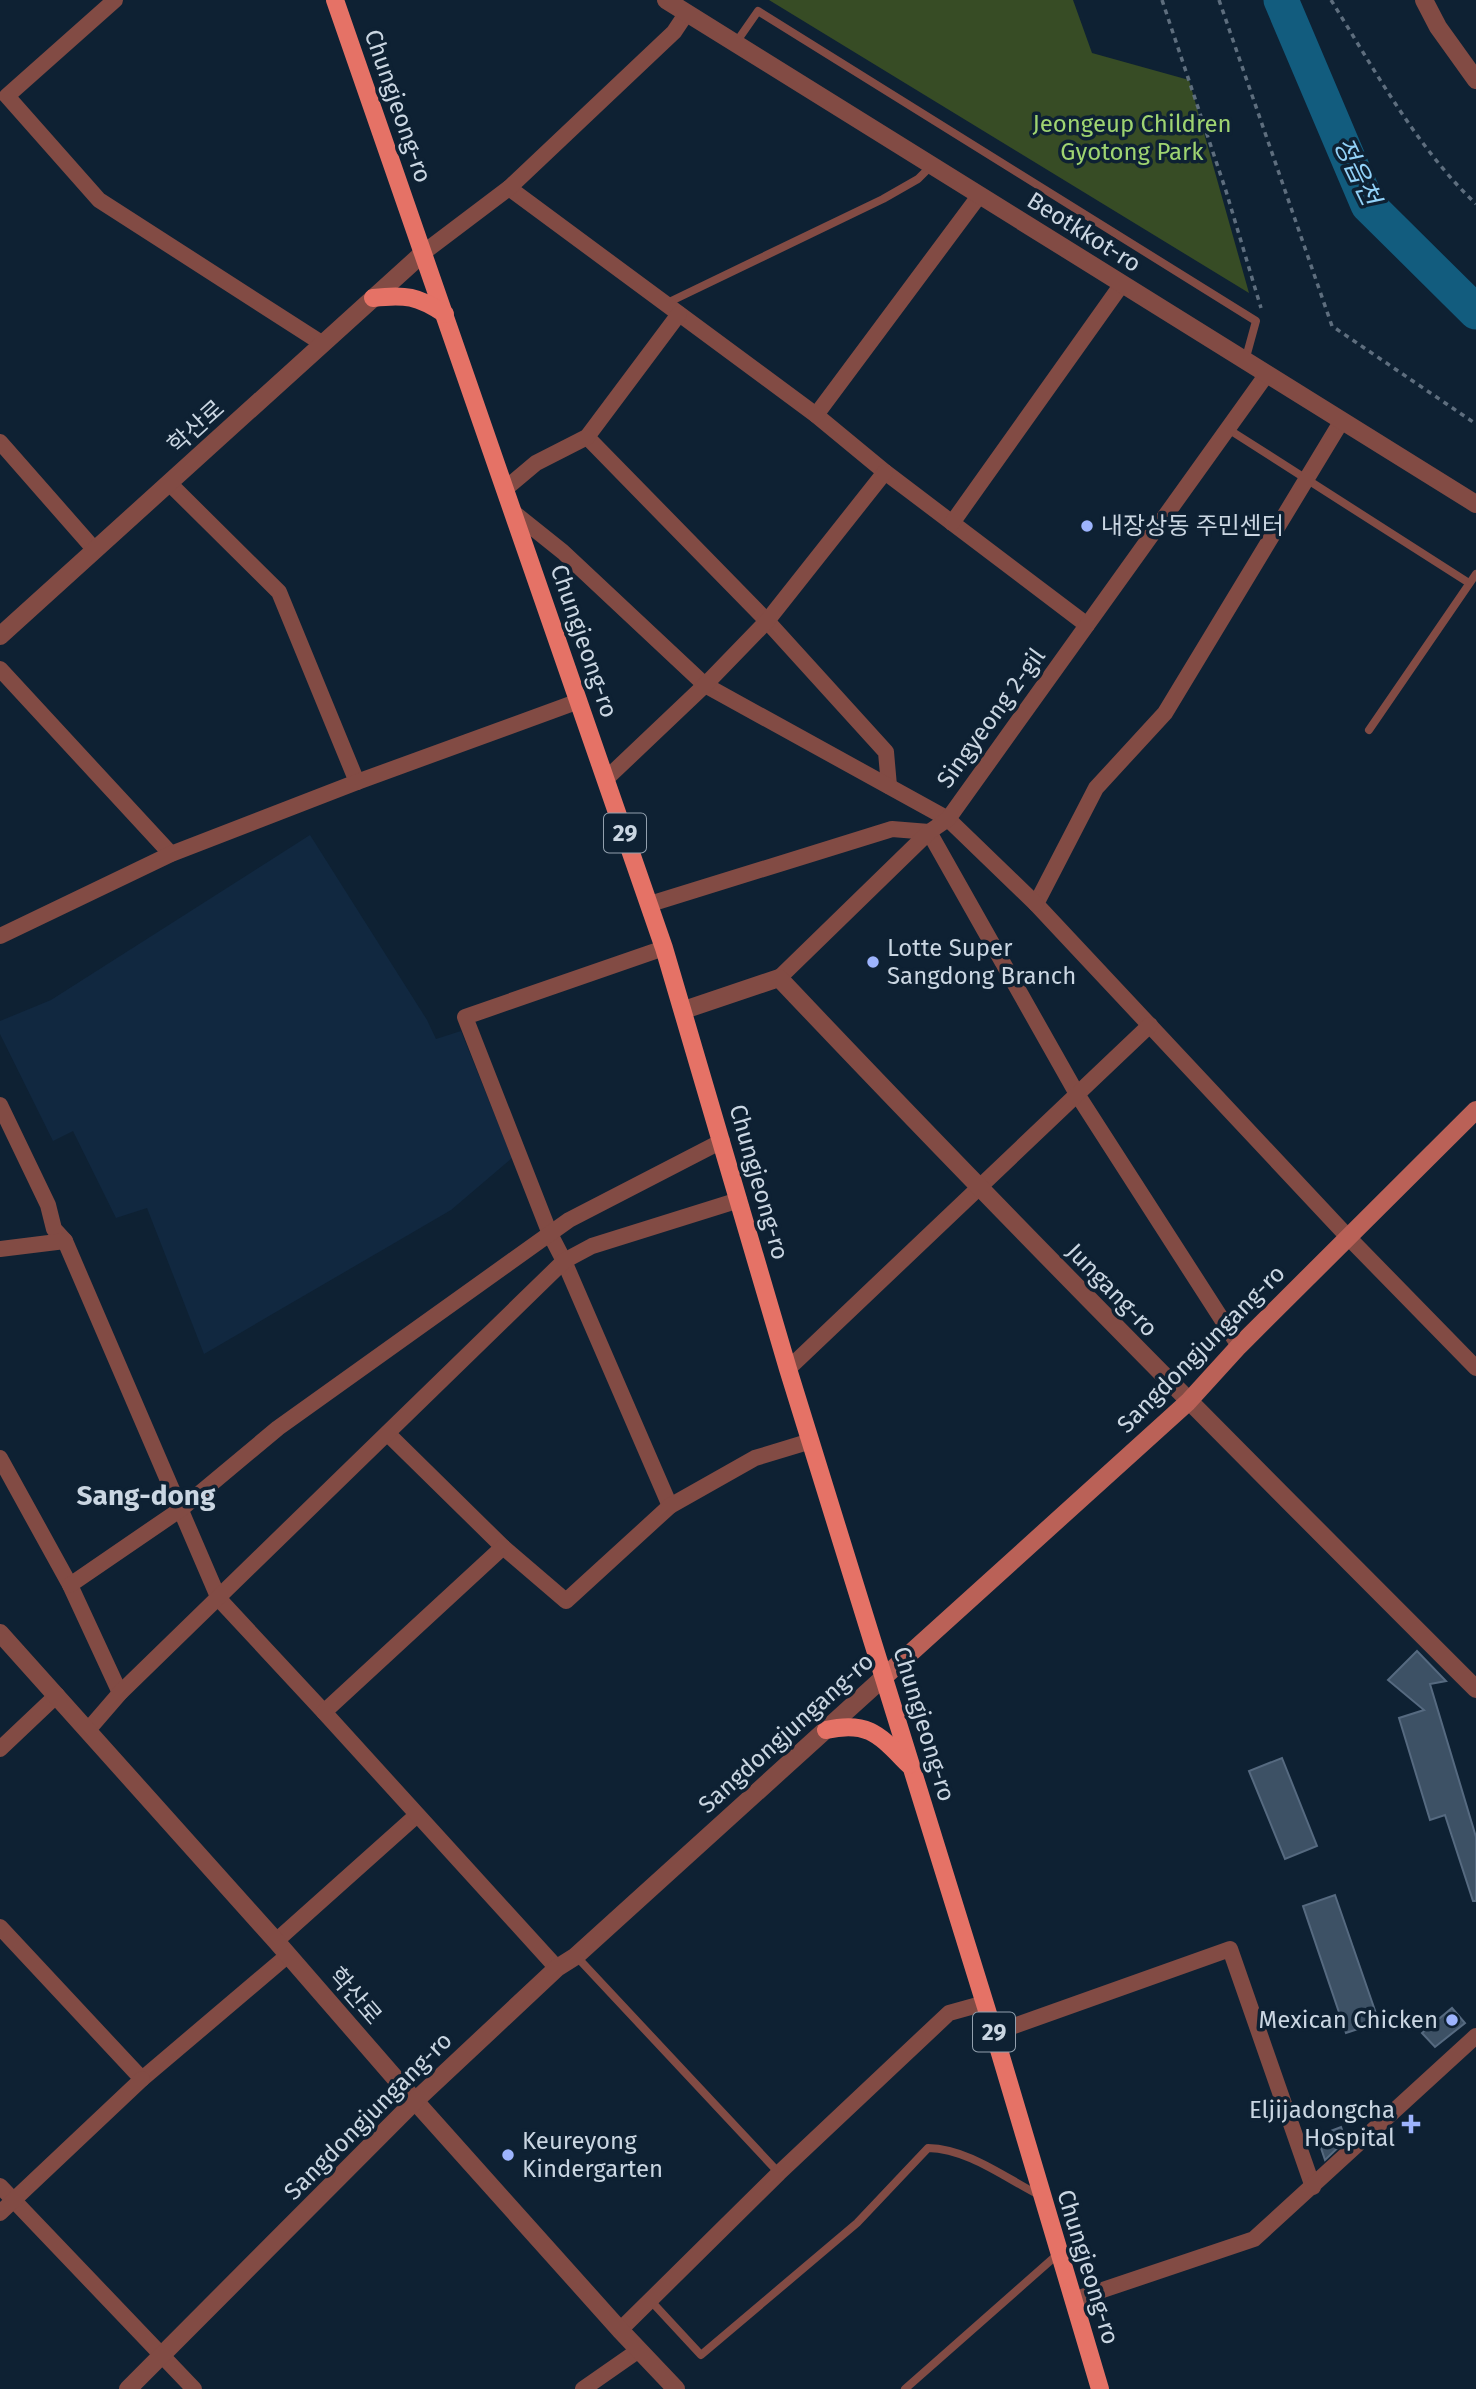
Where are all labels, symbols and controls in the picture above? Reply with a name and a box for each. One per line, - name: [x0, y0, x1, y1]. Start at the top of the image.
- street label: Chungjeong-ro: [359, 26, 437, 186]
- park label: Jeongeup Children Gyotong Park: [1032, 110, 1232, 166]
- water label: 정읍천: [1327, 132, 1388, 213]
- street label: Beotkkot-ro: [1022, 186, 1146, 278]
- street label: 학산로: [162, 394, 230, 460]
- place label: 내장상동 주민센터: [1101, 512, 1284, 540]
- marker: 내장상동 주민센터: [1079, 518, 1095, 534]
- street label: Chungjeong-ro: [545, 561, 623, 721]
- street label: Singyeong 2-gil: [931, 643, 1051, 793]
- road number: 29: [604, 814, 646, 852]
- place label: Lotte Super Sangdong Branch: [887, 934, 1076, 990]
- marker: Lotte Super Sangdong Branch: [865, 954, 881, 970]
- street label: Chungjeong-ro: [723, 1101, 795, 1263]
- street label: Jungang-ro: [1061, 1237, 1163, 1343]
- street label: Sangdongjungang-ro: [1111, 1259, 1291, 1439]
- district label: Sang-dong: [77, 1479, 216, 1512]
- street label: Chungjeong-ro: [887, 1643, 961, 1805]
- street label: Sangdongjungang-ro: [693, 1647, 879, 1819]
- street label: 학산로: [323, 1962, 387, 2030]
- place label: Mexican Chicken: [1259, 2006, 1438, 2034]
- road number: 29: [973, 2012, 1015, 2052]
- marker: Mexican Chicken: [1444, 2012, 1460, 2028]
- street label: Sangdongjungang-ro: [278, 2026, 458, 2206]
- place label: Eljijadongcha Hospital: [1249, 2096, 1395, 2152]
- marker: Eljijadongcha Hospital: [1401, 2114, 1421, 2134]
- place label: Keureyong Kindergarten: [522, 2127, 663, 2183]
- marker: Keureyong Kindergarten: [500, 2147, 516, 2163]
- street label: Chungjeong-ro: [1051, 2186, 1125, 2348]

